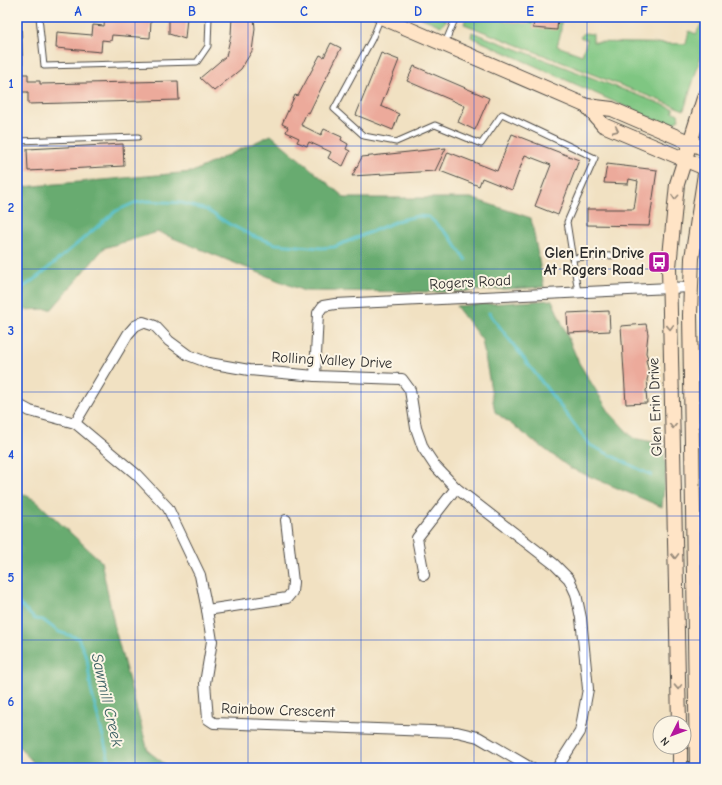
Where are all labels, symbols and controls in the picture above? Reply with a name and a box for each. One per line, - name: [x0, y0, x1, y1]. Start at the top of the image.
- text: A: [74, 4, 82, 19]
- text: B: [188, 4, 196, 19]
- text: C: [300, 4, 308, 19]
- text: D: [414, 4, 422, 19]
- text: E: [526, 4, 534, 19]
- text: F: [640, 4, 648, 19]
- text: 1: [8, 76, 14, 91]
- one-way arrow: [612, 125, 620, 133]
- one-way arrow: [671, 194, 680, 200]
- text: 2: [8, 200, 14, 215]
- place label: Glen Erin Drive At Rogers Road: [544, 244, 644, 279]
- bus stop icon: Glen Erin Drive At Rogers Road: [646, 249, 672, 275]
- street label: Rogers Road: [429, 271, 511, 293]
- text: 3: [8, 323, 14, 338]
- one-way arrow: [666, 324, 674, 330]
- street label: Rolling Valley Drive: [271, 348, 393, 372]
- street label: Glen Erin Drive: [644, 357, 666, 457]
- one-way arrow: [669, 423, 678, 429]
- text: 4: [8, 447, 14, 462]
- one-way arrow: [671, 553, 680, 559]
- text: 5: [8, 570, 15, 585]
- water label: Sawmill Creek: [88, 652, 127, 749]
- one-way arrow: [674, 684, 682, 690]
- text: 6: [8, 694, 15, 709]
- street label: Rainbow Crescent: [221, 699, 336, 721]
- north arrow: [652, 715, 692, 755]
- text: N: [658, 734, 672, 748]

